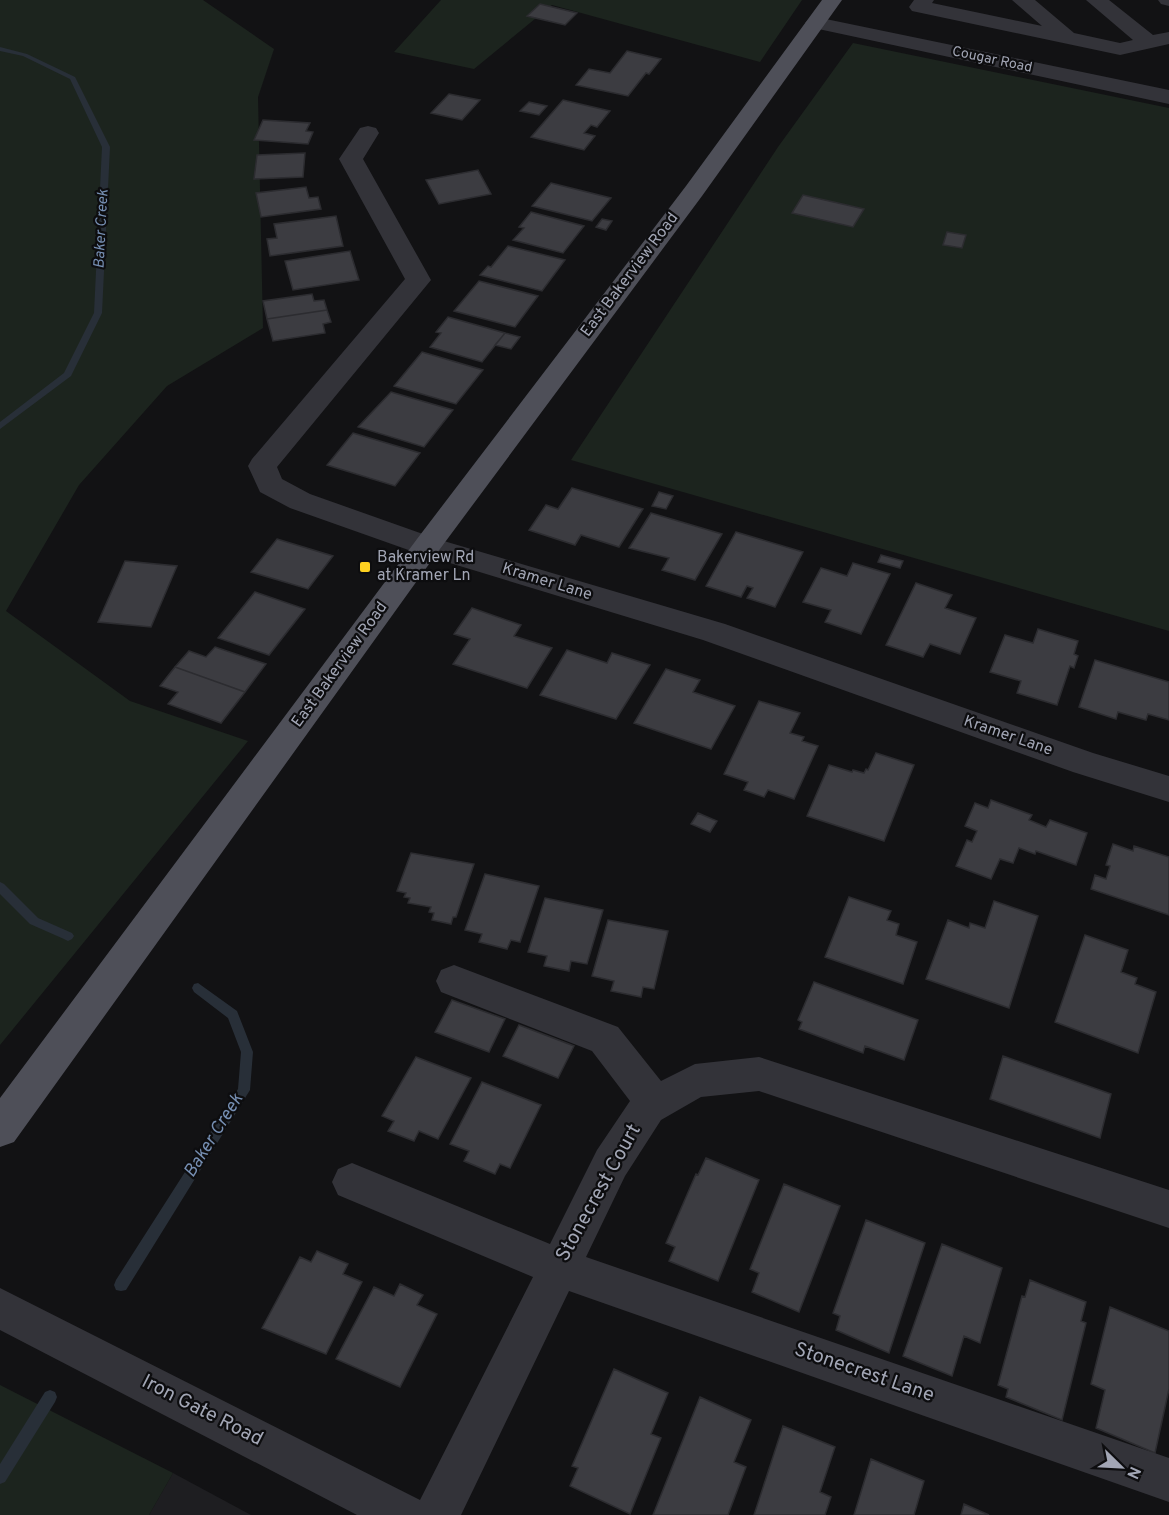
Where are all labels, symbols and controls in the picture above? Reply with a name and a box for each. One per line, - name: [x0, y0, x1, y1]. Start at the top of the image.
- street label: Cougar Road: [950, 43, 1034, 77]
- water label: Baker Creek: [90, 189, 114, 269]
- street label: East Bakerview Road: [577, 209, 683, 341]
- place label: Bakerview Rd at Kramer Ln: [377, 548, 474, 586]
- street label: Kramer Lane: [500, 559, 594, 605]
- marker: Bakerview Rd at Kramer Ln: [358, 560, 372, 574]
- street label: East Bakerview Road: [288, 598, 392, 732]
- street label: Kramer Lane: [961, 711, 1055, 761]
- water label: Baker Creek: [179, 1089, 249, 1182]
- street label: Stonecrest Court: [550, 1120, 648, 1266]
- street label: Stonecrest Lane: [791, 1337, 937, 1409]
- street label: Iron Gate Road: [137, 1369, 267, 1453]
- north arrow: [1091, 1437, 1151, 1497]
- text: N: [1121, 1463, 1144, 1482]

